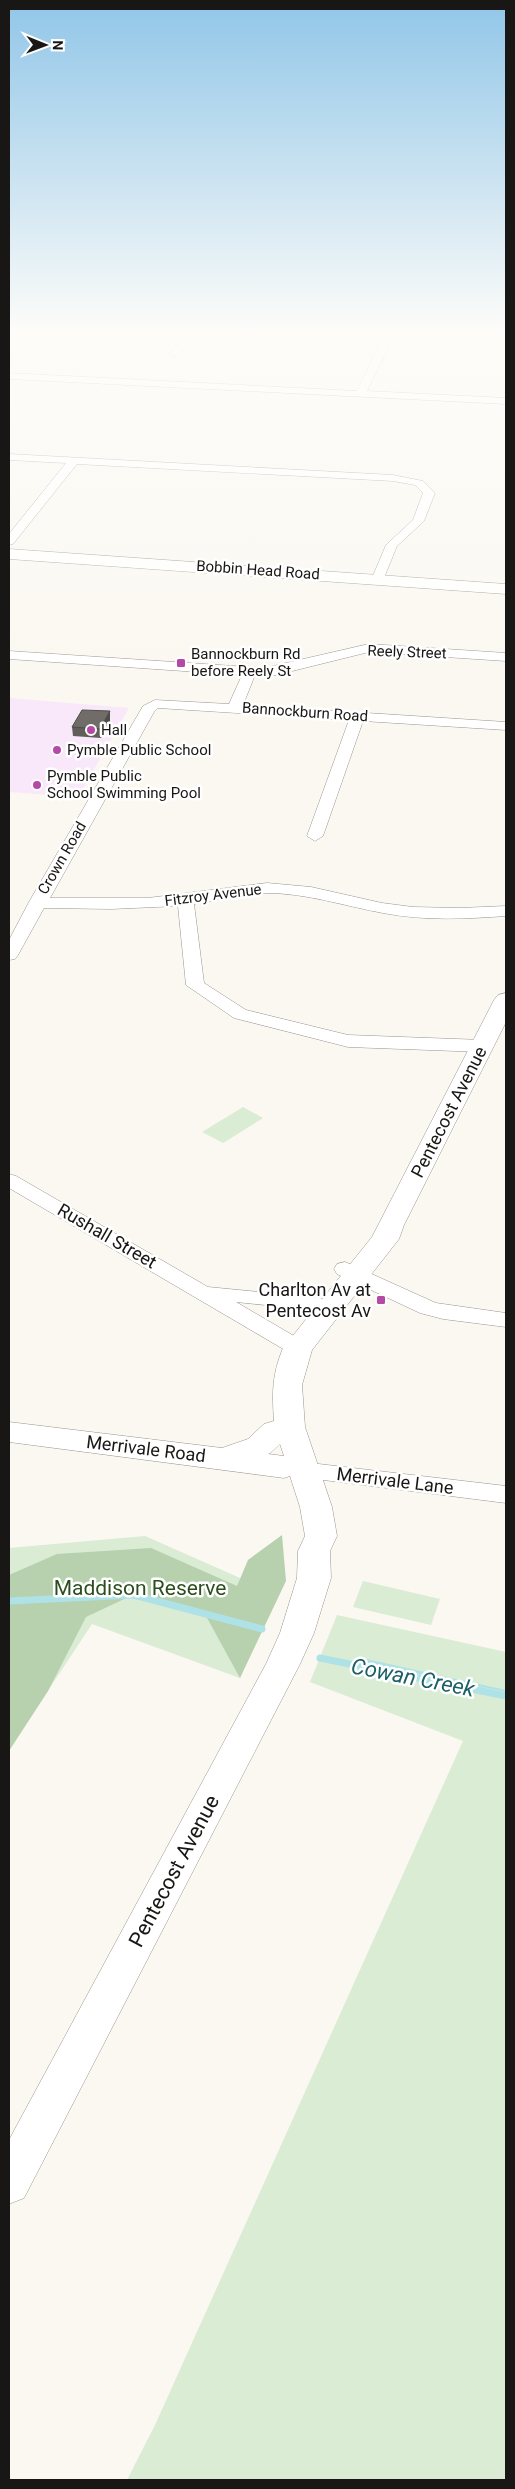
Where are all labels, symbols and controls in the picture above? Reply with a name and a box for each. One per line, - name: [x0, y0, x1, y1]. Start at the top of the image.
- north arrow: [20, 20, 70, 70]
- text: N: [50, 40, 66, 50]
- street label: Bobbin Head Road: [196, 557, 320, 583]
- street label: Reely Street: [367, 642, 447, 662]
- place label: Bannockburn Rd before Reely St: [191, 645, 301, 680]
- marker: Bannockburn Rd before Reely St: [175, 657, 187, 669]
- street label: Bannockburn Road: [241, 699, 369, 725]
- place label: Hall: [101, 721, 127, 739]
- marker: Hall: [85, 724, 97, 736]
- place label: Pymble Public School: [67, 741, 211, 759]
- marker: Pymble Public School: [51, 744, 63, 756]
- place label: Pymble Public School Swimming Pool: [47, 767, 201, 802]
- marker: Pymble Public School Swimming Pool: [31, 779, 43, 791]
- street label: Crown Road: [34, 818, 90, 898]
- street label: Fitzroy Avenue: [163, 880, 263, 910]
- street label: Pentecost Avenue: [406, 1043, 491, 1181]
- street label: Rushall Street: [54, 1199, 161, 1272]
- place label: Charlton Av at Pentecost Av: [259, 1279, 371, 1321]
- marker: Charlton Av at Pentecost Av: [375, 1294, 387, 1306]
- street label: Merrivale Road: [85, 1431, 207, 1466]
- street label: Merrivale Lane: [335, 1463, 455, 1498]
- park label: Maddison Reserve: [54, 1576, 226, 1600]
- water label: Cowan Creek: [349, 1653, 478, 1702]
- street label: Pentecost Avenue: [124, 1791, 224, 1951]

